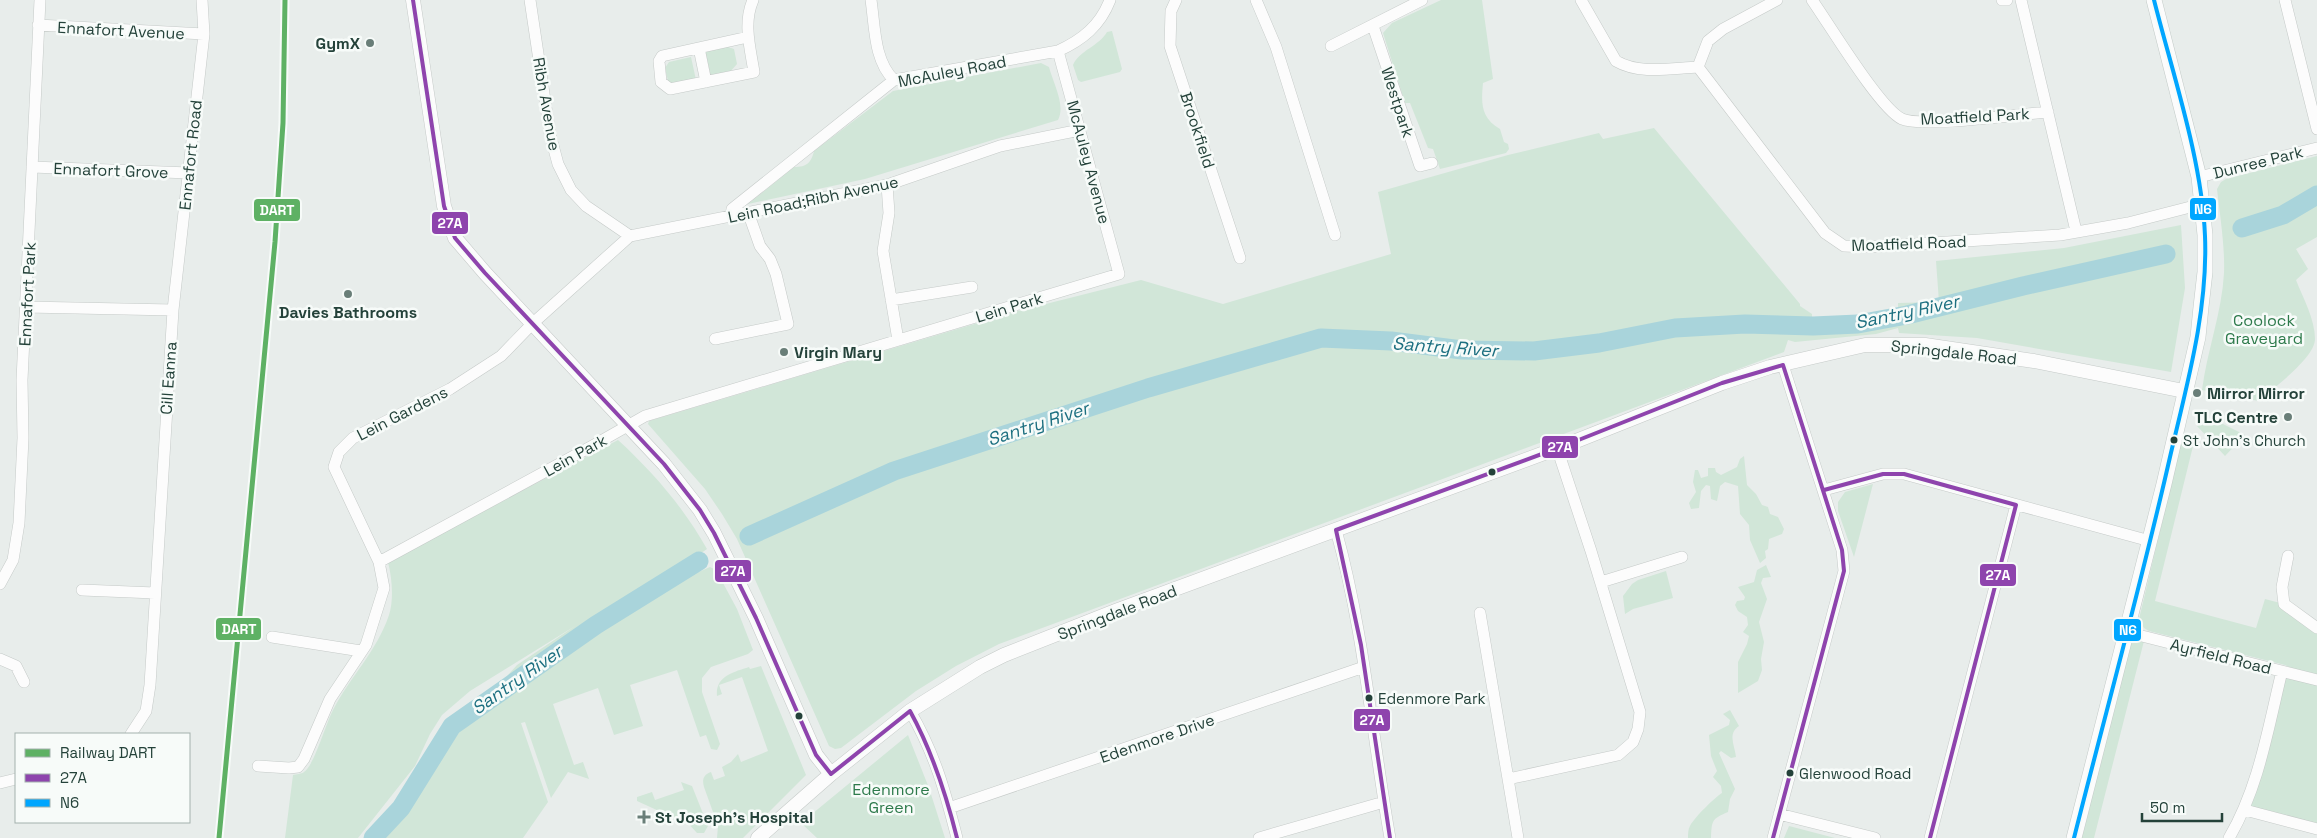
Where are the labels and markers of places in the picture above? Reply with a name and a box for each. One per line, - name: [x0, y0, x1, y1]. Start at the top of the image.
- place label: GymX: [316, 33, 360, 54]
- marker: GymX: [364, 37, 376, 49]
- marker: Davies Bathrooms: [342, 288, 354, 300]
- place label: Davies Bathrooms: [279, 302, 417, 323]
- place label: Virgin Mary: [794, 342, 882, 363]
- marker: Virgin Mary: [778, 346, 790, 358]
- place label: Mirror Mirror: [2207, 383, 2305, 404]
- marker: Mirror Mirror: [2191, 387, 2203, 399]
- place label: TLC Centre: [2194, 407, 2278, 428]
- marker: TLC Centre: [2282, 411, 2294, 423]
- place label: St John's Church: [2183, 431, 2306, 450]
- marker: St John's Church: [2169, 435, 2179, 445]
- unlabelled marker: [1487, 467, 1497, 477]
- place label: Edenmore Park: [1378, 689, 1486, 708]
- marker: Edenmore Park: [1364, 693, 1374, 703]
- unlabelled marker: [794, 711, 804, 721]
- place label: Glenwood Road: [1799, 764, 1911, 783]
- marker: Glenwood Road: [1785, 768, 1795, 778]
- place label: St Joseph's Hospital: [655, 807, 813, 828]
- marker: St Joseph's Hospital: [637, 810, 651, 824]

